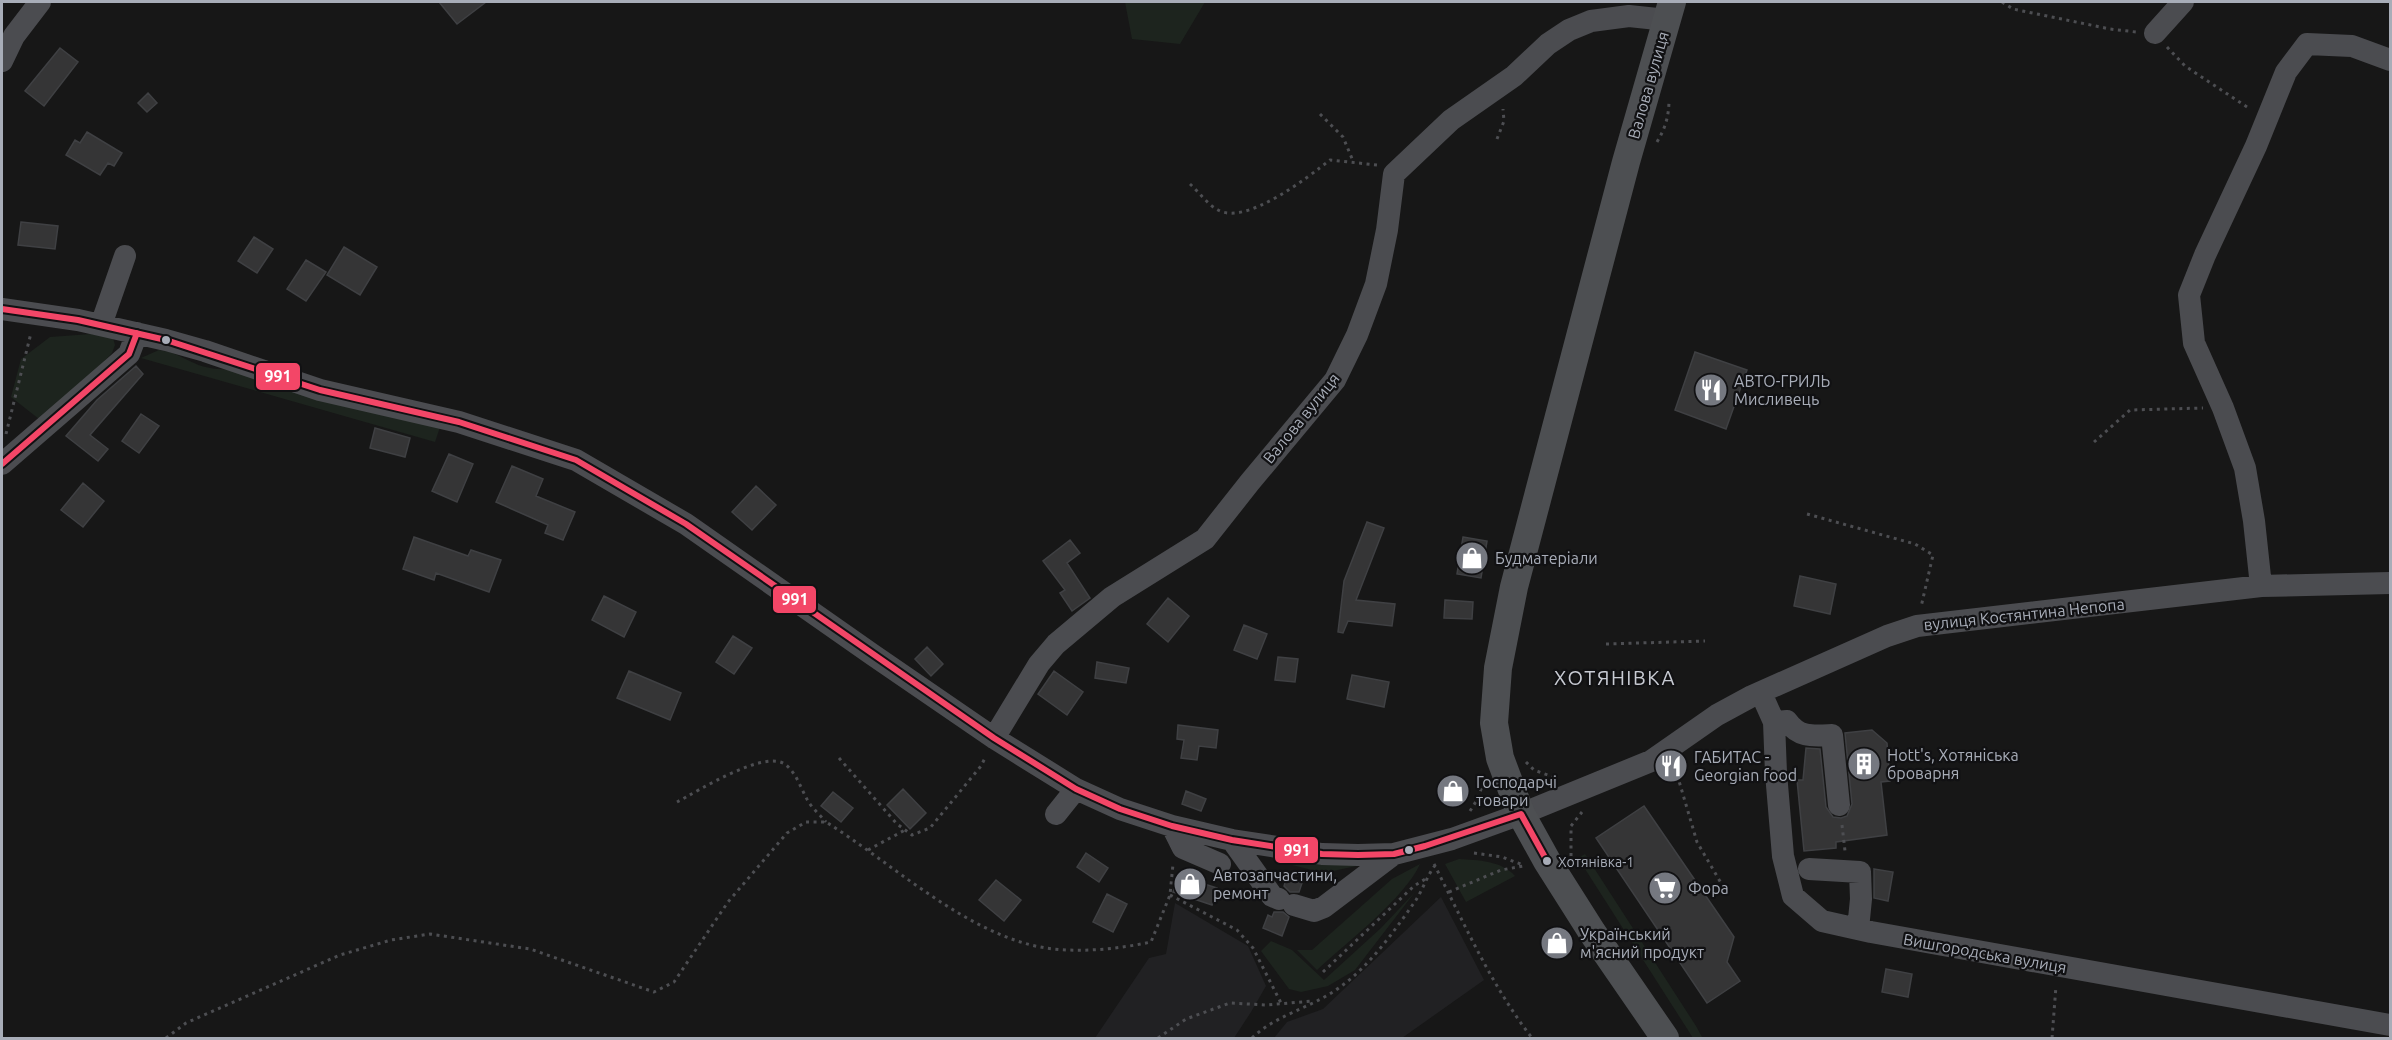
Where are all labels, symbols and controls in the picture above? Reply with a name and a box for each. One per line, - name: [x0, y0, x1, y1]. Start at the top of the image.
- street label: Валова вулиця: [1624, 29, 1672, 141]
- unlabelled marker: [160, 334, 172, 346]
- line badge: 991: [255, 362, 301, 391]
- text: 991: [264, 367, 292, 385]
- street label: Валова вулиця: [1259, 369, 1343, 467]
- restaurant icon: АВТО-ГРИЛЬ Мисливець: [1693, 372, 1729, 408]
- place label: АВТО-ГРИЛЬ Мисливець: [1734, 372, 1830, 408]
- shop icon: Будматеріали: [1454, 540, 1490, 576]
- place label: Будматеріали: [1495, 549, 1598, 567]
- line badge: 991: [772, 585, 817, 614]
- text: 991: [781, 590, 809, 608]
- street label: вулиця Костянтина Непопа: [1923, 594, 2125, 634]
- district label: ХОТЯНІВКА: [1554, 666, 1676, 689]
- building icon: Hott's, Хотяніська броварня: [1846, 746, 1882, 782]
- place label: Hott's, Хотяніська броварня: [1887, 746, 2019, 782]
- restaurant icon: ГАБИТАС - Georgian food: [1653, 748, 1689, 784]
- place label: ГАБИТАС - Georgian food: [1694, 748, 1797, 784]
- shop icon: Господарчі товари: [1435, 773, 1471, 809]
- place label: Господарчі товари: [1476, 773, 1557, 809]
- line badge: 991: [1274, 836, 1319, 864]
- text: 991: [1283, 841, 1311, 859]
- unlabelled marker: [1403, 844, 1415, 856]
- place label: Хотянівка-1: [1558, 854, 1634, 870]
- marker: Хотянівка-1: [1541, 855, 1553, 867]
- shop icon: Автозапчастини, ремонт: [1172, 866, 1208, 902]
- place label: Автозапчастини, ремонт: [1213, 866, 1337, 902]
- supermarket icon: Фора: [1647, 870, 1683, 906]
- place label: Фора: [1688, 879, 1729, 897]
- shop icon: Український м'ясний продукт: [1539, 925, 1575, 961]
- place label: Український м'ясний продукт: [1580, 925, 1704, 961]
- street label: Вишгородська вулиця: [1902, 930, 2068, 976]

